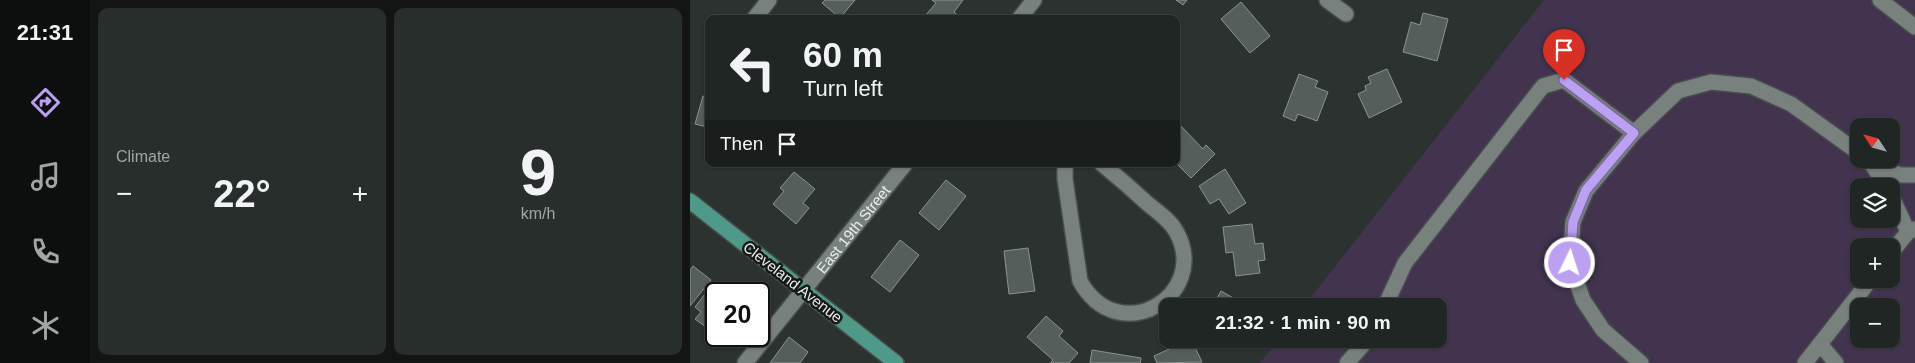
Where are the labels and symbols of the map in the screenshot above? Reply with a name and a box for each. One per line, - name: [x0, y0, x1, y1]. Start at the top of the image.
- pin: [1543, 29, 1585, 80]
- north arrow: [1850, 118, 1900, 168]
- street label: East 19th Street: [812, 181, 894, 276]
- position arrow: [1543, 236, 1595, 288]
- street label: Cleveland Avenue: [740, 238, 846, 326]
- speed limit sign: 20: [705, 282, 770, 347]

